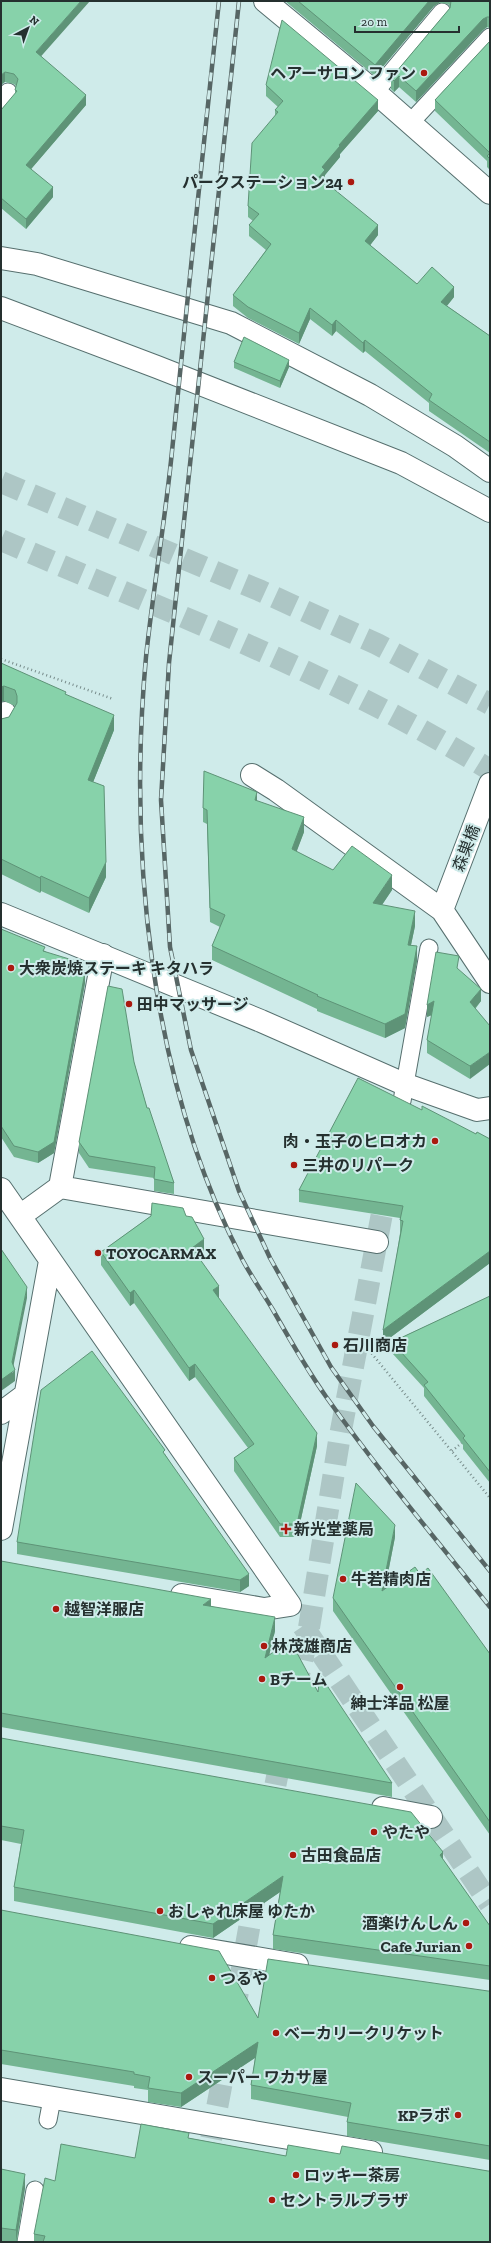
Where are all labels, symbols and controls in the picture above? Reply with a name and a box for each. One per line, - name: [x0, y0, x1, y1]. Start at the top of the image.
- north arrow: [8, 8, 48, 48]
- scale bar: [355, 8, 459, 34]
- text: N: [27, 13, 42, 29]
- text: 20 m: [361, 15, 388, 29]
- place label: ヘアーサロン ファン: [270, 64, 416, 83]
- marker: ヘアーサロン ファン: [419, 68, 429, 78]
- place label: パークステーション24: [182, 173, 343, 192]
- marker: パークステーション24: [346, 177, 356, 187]
- street label: 森巣橋: [449, 822, 483, 874]
- place label: 大衆炭焼ステーキ キタハラ: [19, 959, 214, 978]
- marker: 大衆炭焼ステーキ キタハラ: [6, 963, 16, 973]
- place label: 田中マッサージ: [137, 995, 249, 1014]
- marker: 田中マッサージ: [124, 999, 134, 1009]
- place label: 肉・玉子のヒロオカ: [283, 1132, 427, 1151]
- marker: 肉・玉子のヒロオカ: [430, 1136, 440, 1146]
- place label: 三井のリパーク: [302, 1156, 414, 1175]
- marker: 三井のリパーク: [289, 1160, 299, 1170]
- place label: TOYOCARMAX: [106, 1244, 216, 1263]
- marker: TOYOCARMAX: [93, 1248, 103, 1258]
- place label: 石川商店: [343, 1336, 407, 1355]
- marker: 石川商店: [330, 1340, 340, 1350]
- place label: 新光堂薬局: [294, 1520, 374, 1539]
- marker: 新光堂薬局: [281, 1524, 291, 1534]
- place label: 牛若精肉店: [351, 1570, 431, 1589]
- marker: 牛若精肉店: [338, 1574, 348, 1584]
- place label: 越智洋服店: [64, 1600, 144, 1619]
- marker: 越智洋服店: [51, 1604, 61, 1614]
- place label: 林茂雄商店: [272, 1637, 352, 1656]
- marker: 林茂雄商店: [259, 1641, 269, 1651]
- place label: Bチーム: [270, 1670, 327, 1689]
- marker: Bチーム: [257, 1674, 267, 1684]
- marker: 紳士洋品 松屋: [395, 1682, 405, 1692]
- place label: 紳士洋品 松屋: [351, 1694, 450, 1713]
- place label: やたや: [382, 1823, 430, 1842]
- marker: やたや: [369, 1827, 379, 1837]
- place label: 古田食品店: [301, 1846, 381, 1865]
- marker: 古田食品店: [288, 1850, 298, 1860]
- place label: おしゃれ床屋 ゆたか: [168, 1902, 315, 1921]
- marker: おしゃれ床屋 ゆたか: [155, 1906, 165, 1916]
- place label: 酒楽けんしん: [362, 1914, 458, 1933]
- marker: 酒楽けんしん: [461, 1918, 471, 1928]
- place label: Cafe Jurian: [381, 1937, 462, 1956]
- marker: Cafe Jurian: [464, 1941, 474, 1951]
- place label: つるや: [220, 1969, 268, 1988]
- marker: つるや: [207, 1973, 217, 1983]
- place label: ベーカリークリケット: [284, 2024, 444, 2043]
- marker: ベーカリークリケット: [271, 2028, 281, 2038]
- place label: スーパー ワカサ屋: [197, 2068, 328, 2087]
- marker: スーパー ワカサ屋: [184, 2072, 194, 2082]
- place label: KPラボ: [398, 2106, 450, 2125]
- marker: KPラボ: [453, 2110, 463, 2120]
- place label: ロッキー茶房: [304, 2166, 400, 2185]
- marker: ロッキー茶房: [291, 2170, 301, 2180]
- place label: セントラルプラザ: [280, 2191, 408, 2210]
- marker: セントラルプラザ: [267, 2195, 277, 2205]

